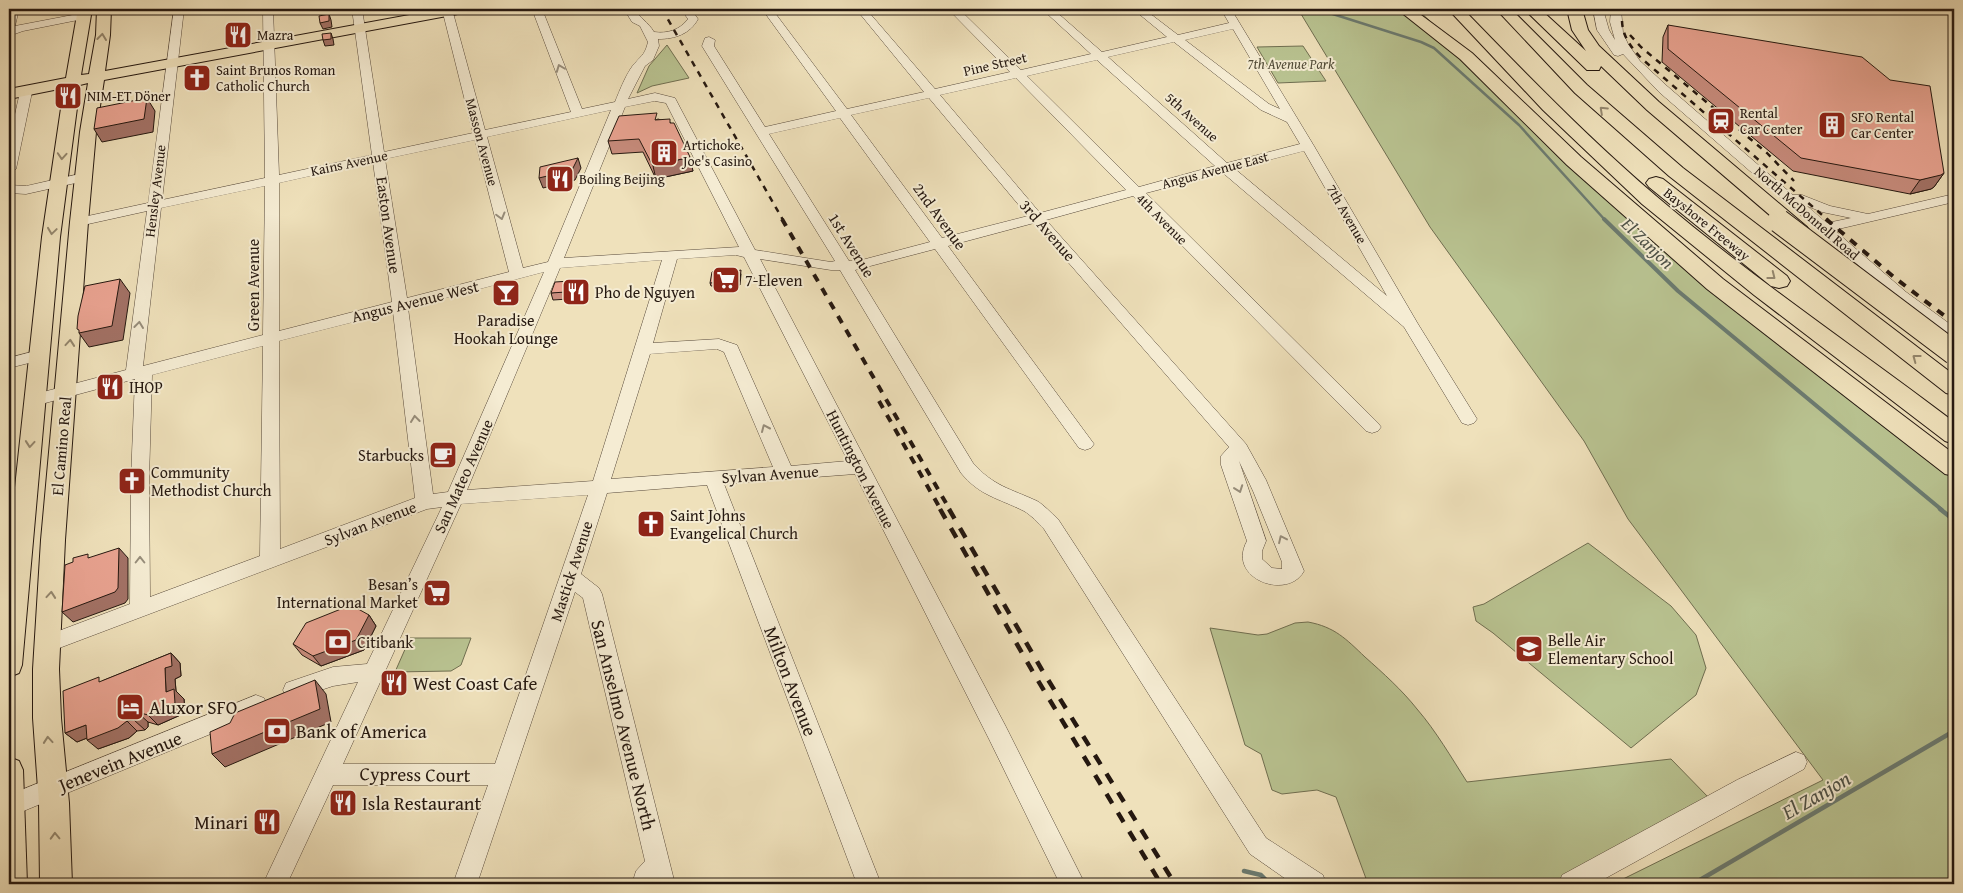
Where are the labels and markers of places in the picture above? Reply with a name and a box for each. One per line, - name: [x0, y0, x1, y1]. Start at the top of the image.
- restaurant icon: Mazra: [223, 20, 253, 50]
- place label: Mazra: [257, 25, 294, 45]
- place label: Saint Brunos Roman Catholic Church: [216, 60, 335, 96]
- church icon: Saint Brunos Roman Catholic Church: [182, 63, 212, 93]
- restaurant icon: NIM-ET Döner: [53, 81, 83, 111]
- place label: NIM-ET Döner: [87, 86, 171, 106]
- place label: Rental Car Center: [1740, 103, 1803, 139]
- station icon: Rental Car Center: [1706, 106, 1736, 136]
- place label: SFO Rental Car Center: [1851, 107, 1914, 143]
- building icon: SFO Rental Car Center: [1817, 110, 1847, 140]
- place label: Artichoke Joe's Casino: [681, 135, 752, 171]
- building icon: Artichoke Joe's Casino: [649, 138, 679, 168]
- restaurant icon: Boiling Beijing: [545, 164, 575, 194]
- place label: Boiling Beijing: [579, 169, 665, 189]
- supermarket icon: 7-Eleven: [711, 265, 741, 295]
- place label: 7-Eleven: [745, 268, 802, 292]
- restaurant icon: Pho de Nguyen: [561, 277, 591, 307]
- bar icon: Paradise Hookah Lounge: [491, 278, 521, 308]
- place label: Pho de Nguyen: [595, 280, 695, 304]
- place label: Paradise Hookah Lounge: [454, 308, 558, 350]
- restaurant icon: IHOP: [95, 372, 125, 402]
- place label: IHOP: [129, 375, 163, 399]
- cafe icon: Starbucks: [428, 440, 458, 470]
- place label: Starbucks: [358, 443, 424, 467]
- place label: Community Methodist Church: [151, 460, 272, 502]
- church icon: Community Methodist Church: [117, 466, 147, 496]
- place label: Saint Johns Evangelical Church: [670, 503, 798, 545]
- church icon: Saint Johns Evangelical Church: [636, 509, 666, 539]
- place label: Besan’s International Market: [277, 572, 418, 614]
- supermarket icon: Besan’s International Market: [422, 578, 452, 608]
- bank icon: Citibank: [323, 627, 353, 657]
- place label: Belle Air Elementary School: [1548, 628, 1674, 670]
- place label: Citibank: [357, 630, 414, 654]
- school or university icon: Belle Air Elementary School: [1514, 634, 1544, 664]
- restaurant icon: West Coast Cafe: [379, 668, 409, 698]
- place label: West Coast Cafe: [413, 669, 538, 697]
- hotel icon: Aluxor SFO: [115, 692, 145, 722]
- place label: Aluxor SFO: [149, 693, 237, 721]
- bank icon: Bank of America: [262, 716, 292, 746]
- place label: Bank of America: [296, 717, 427, 745]
- restaurant icon: Isla Restaurant: [328, 788, 358, 818]
- place label: Isla Restaurant: [362, 789, 482, 817]
- restaurant icon: Minari: [252, 807, 282, 837]
- place label: Minari: [194, 808, 248, 836]

